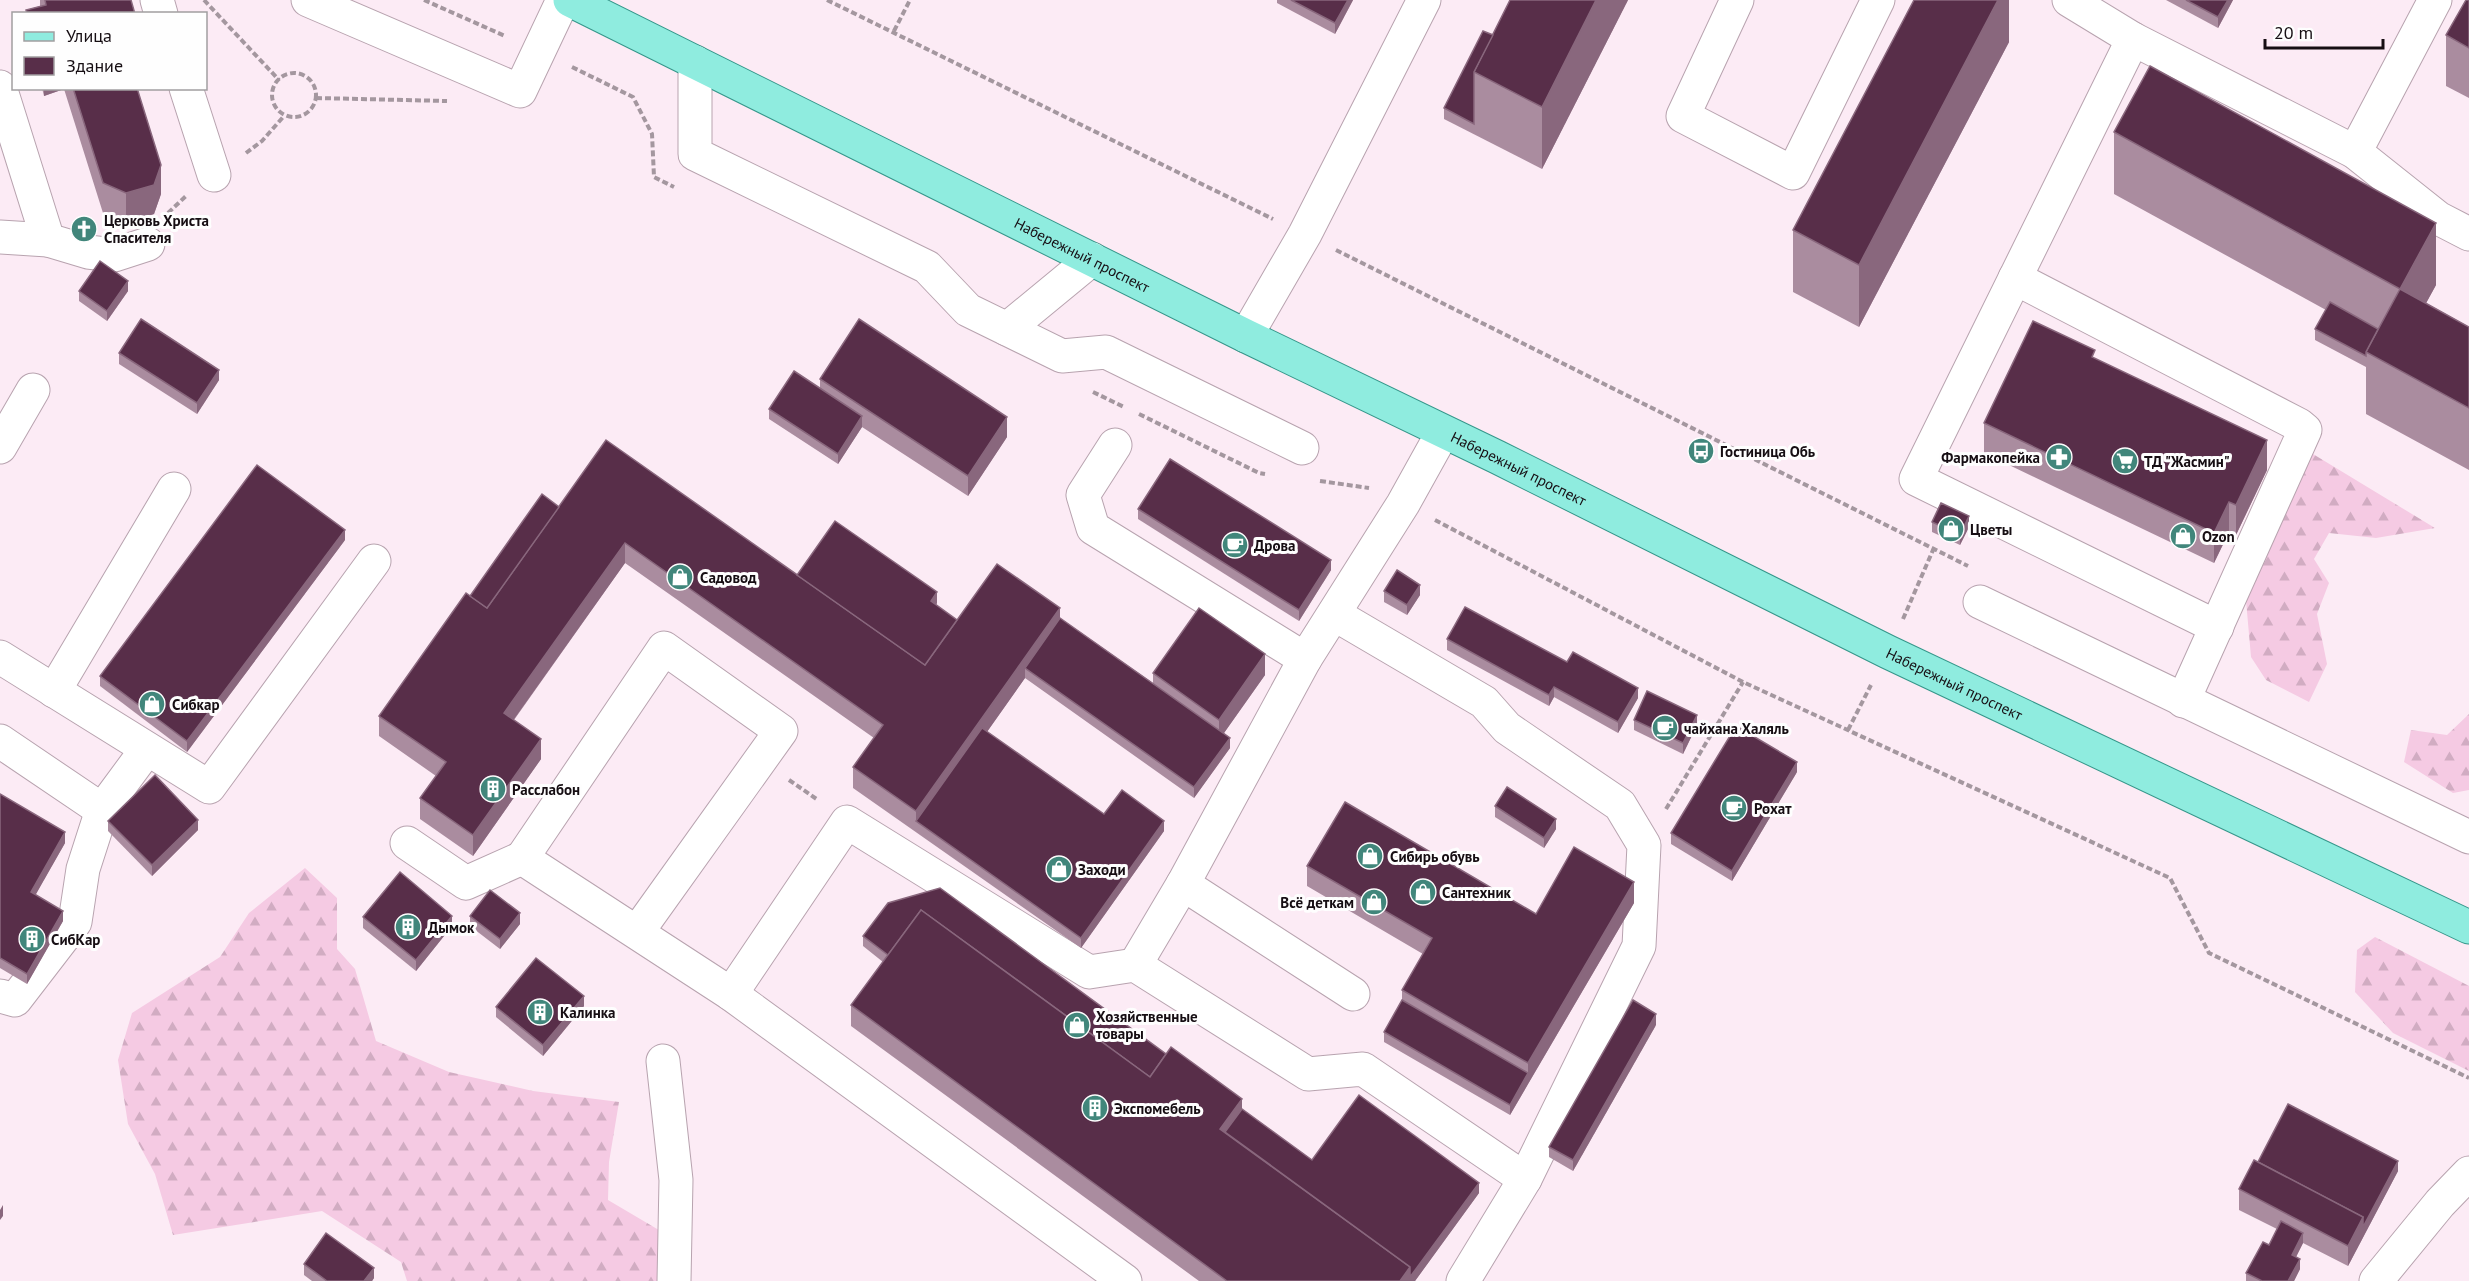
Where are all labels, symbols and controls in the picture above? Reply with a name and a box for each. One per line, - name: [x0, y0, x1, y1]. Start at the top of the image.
- legend: [12, 12, 207, 90]
- scale bar: [2265, 12, 2384, 50]
- text: 20 m: [2274, 21, 2313, 44]
- text: Улица: [66, 24, 112, 47]
- text: Здание: [66, 54, 123, 77]
- place label: Церковь Христа Спасителя: [104, 211, 209, 247]
- street label: Набережный проспект: [1011, 213, 1153, 296]
- church icon: Церковь Христа Спасителя: [69, 214, 99, 244]
- street label: Набережный проспект: [1448, 427, 1590, 510]
- bus stop icon: Гостиница Обь: [1686, 436, 1716, 466]
- place label: Гостиница Обь: [1720, 442, 1816, 461]
- pharmacy icon: Фармакопейка: [2044, 442, 2074, 472]
- supermarket icon: ТД "Жасмин": [2110, 446, 2140, 476]
- place label: Фармакопейка: [1941, 448, 2040, 467]
- place label: ТД "Жасмин": [2144, 452, 2230, 471]
- shop icon: Цветы: [1936, 514, 1966, 544]
- place label: Цветы: [1970, 520, 2012, 539]
- shop icon: Ozon: [2168, 521, 2198, 551]
- place label: Ozon: [2202, 527, 2235, 546]
- cafe icon: Дрова: [1220, 530, 1250, 560]
- place label: Дрова: [1254, 536, 1296, 555]
- shop icon: Садовод: [665, 562, 695, 592]
- place label: Садовод: [700, 568, 757, 587]
- street label: Набережный проспект: [1883, 643, 2026, 724]
- shop icon: Сибкар: [137, 689, 167, 719]
- place label: Сибкар: [172, 695, 220, 714]
- cafe icon: чайхана Халяль: [1650, 713, 1680, 743]
- place label: чайхана Халяль: [1684, 719, 1790, 738]
- building icon: Расслабон: [478, 774, 508, 804]
- place label: Расслабон: [512, 780, 580, 799]
- cafe icon: Рохат: [1719, 793, 1749, 823]
- place label: Рохат: [1754, 799, 1792, 818]
- shop icon: Сибирь обувь: [1355, 841, 1385, 871]
- place label: Сибирь обувь: [1390, 847, 1480, 866]
- shop icon: Заходи: [1044, 854, 1074, 884]
- place label: Заходи: [1078, 860, 1126, 879]
- shop icon: Сантехник: [1408, 877, 1438, 907]
- place label: Сантехник: [1442, 883, 1512, 902]
- shop icon: Всё деткам: [1359, 887, 1389, 917]
- place label: Всё деткам: [1280, 893, 1354, 912]
- building icon: Дымок: [393, 912, 423, 942]
- place label: Дымок: [428, 918, 475, 937]
- building icon: СибКар: [17, 924, 47, 954]
- place label: СибКар: [51, 930, 100, 949]
- building icon: Калинка: [525, 997, 555, 1027]
- place label: Калинка: [560, 1003, 615, 1022]
- place label: Хозяйственные товары: [1096, 1007, 1198, 1043]
- shop icon: Хозяйственные товары: [1062, 1010, 1092, 1040]
- building icon: Экспомебель: [1080, 1093, 1110, 1123]
- place label: Экспомебель: [1114, 1099, 1201, 1118]

